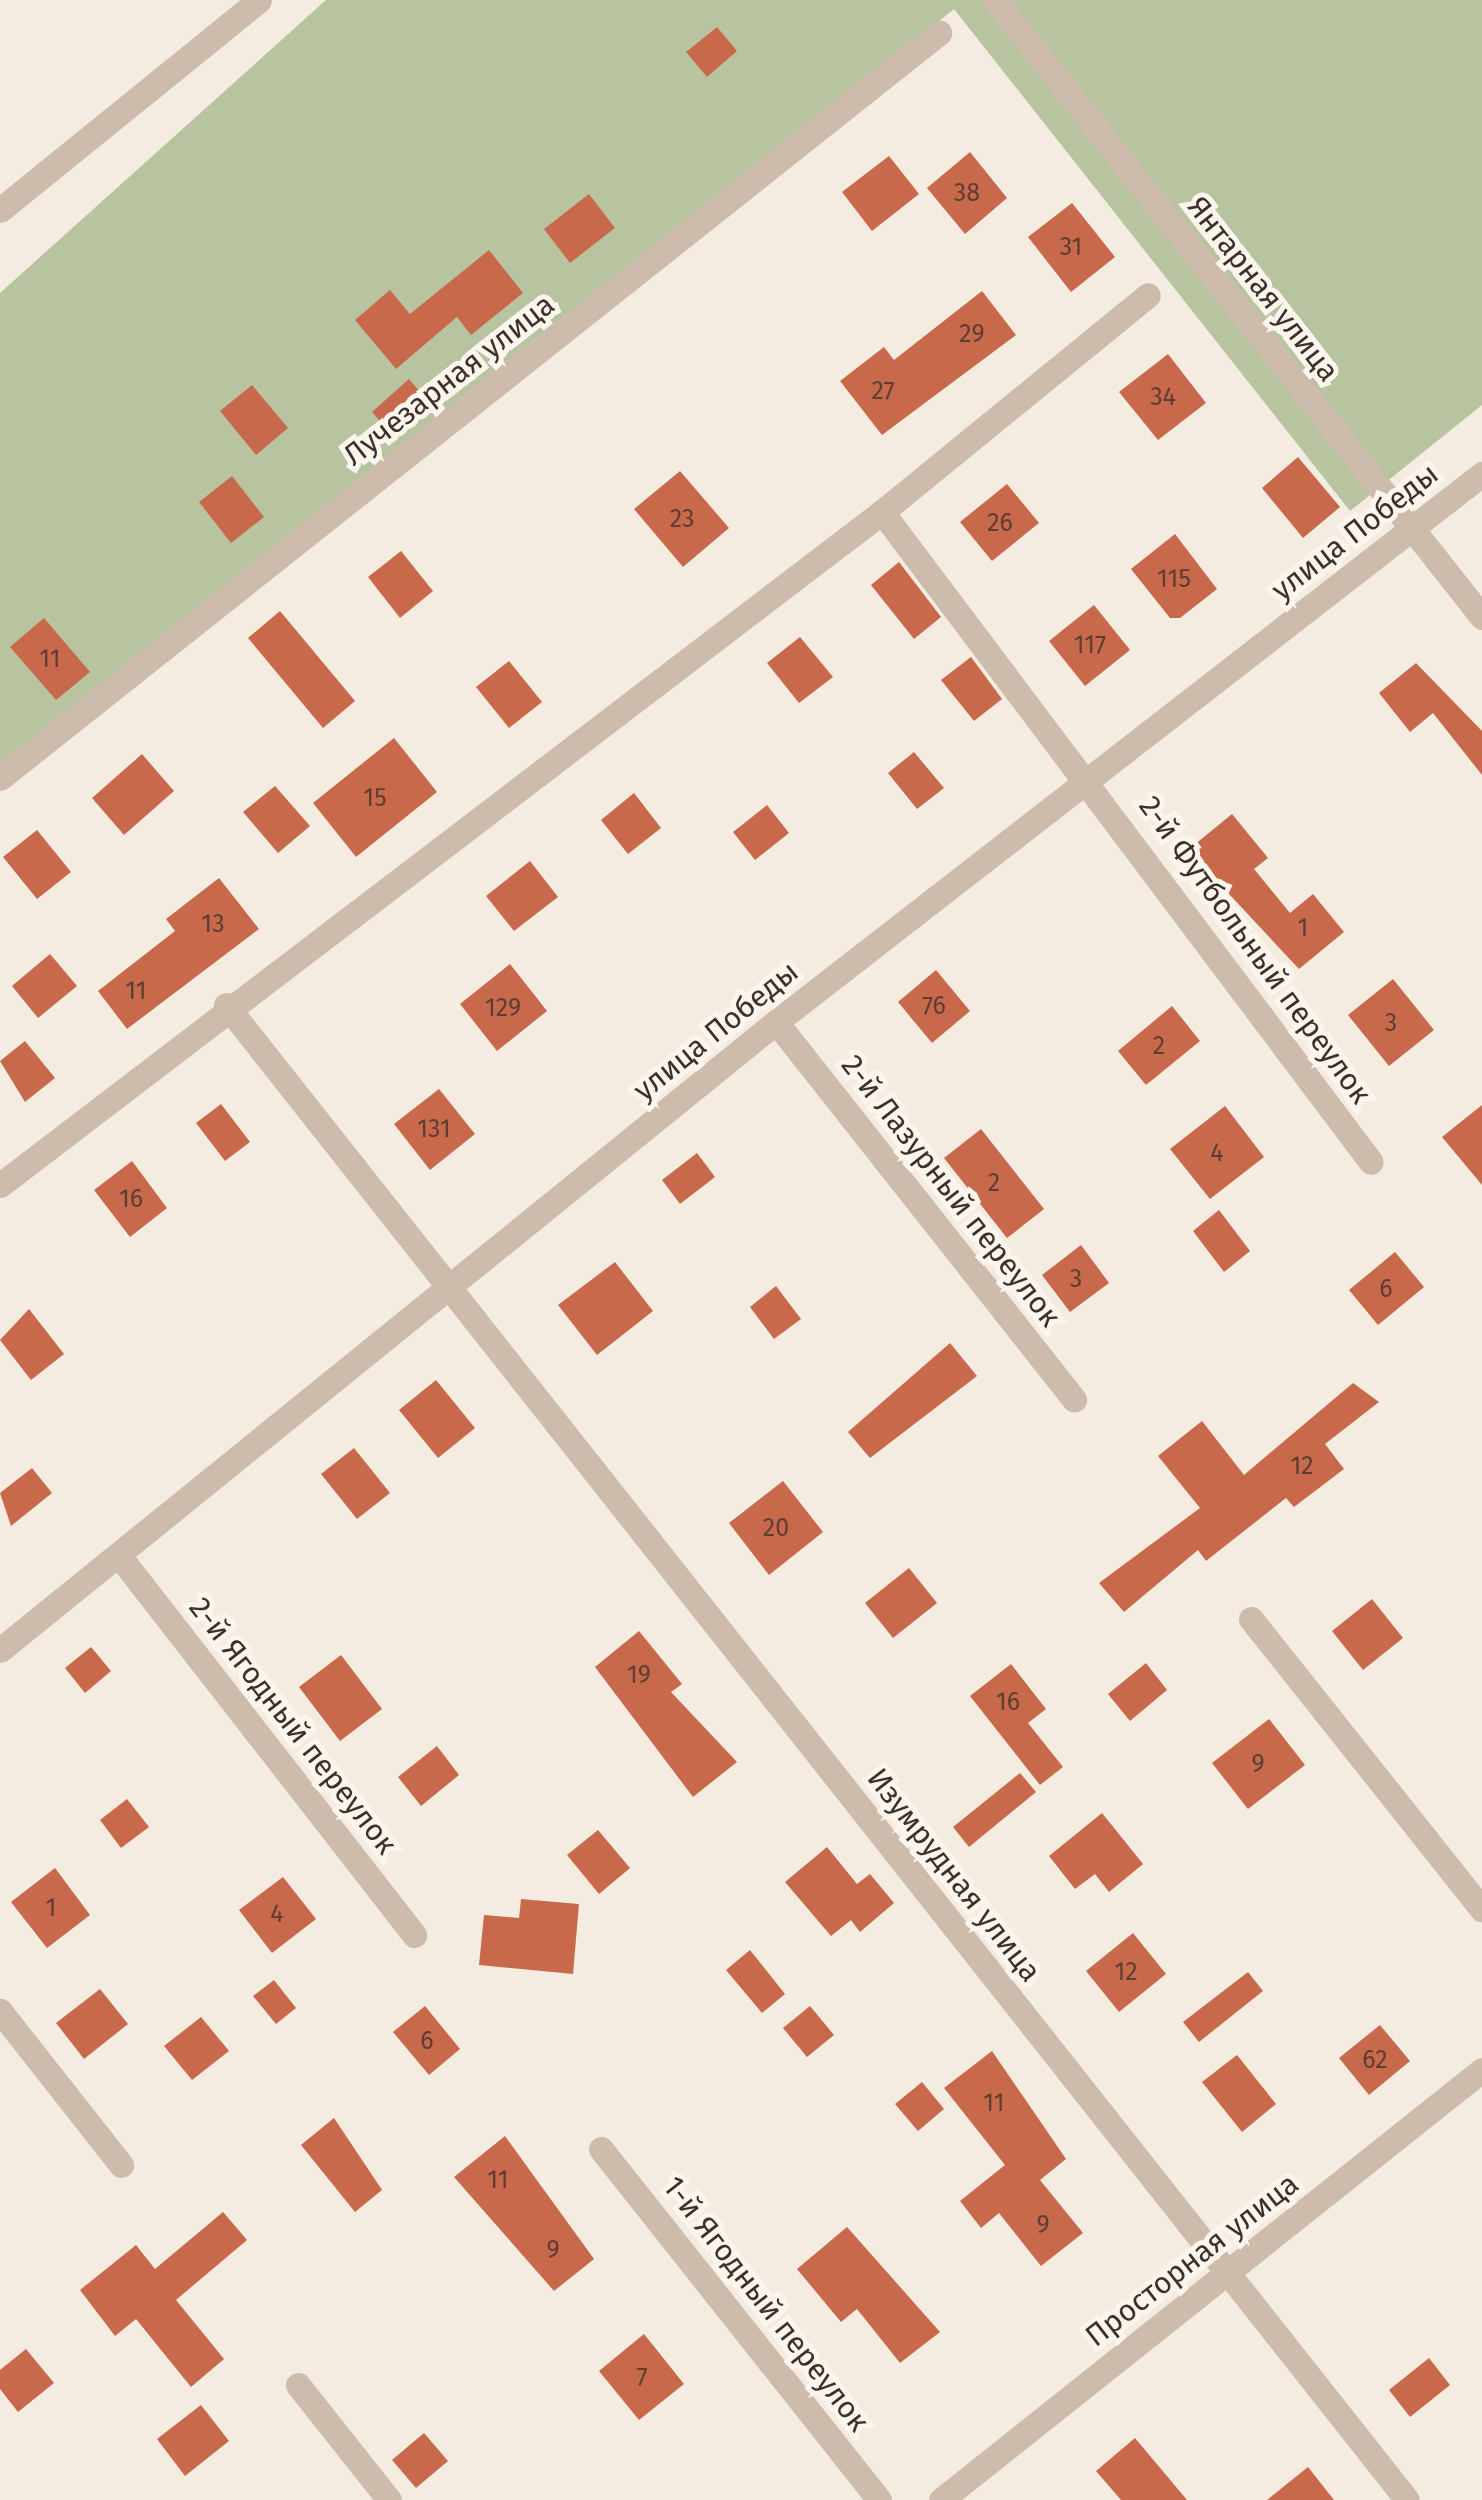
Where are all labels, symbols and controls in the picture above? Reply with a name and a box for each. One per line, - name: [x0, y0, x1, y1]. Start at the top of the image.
- house number: 38: [954, 178, 980, 208]
- street label: Янтарная улица: [1180, 189, 1346, 389]
- house number: 31: [1060, 232, 1082, 262]
- street label: Лучезарная улица: [336, 286, 562, 474]
- house number: 29: [959, 319, 985, 349]
- house number: 27: [871, 376, 895, 406]
- house number: 34: [1150, 382, 1176, 412]
- street label: улица Победы: [1265, 456, 1445, 608]
- house number: 23: [670, 504, 694, 534]
- house number: 26: [987, 508, 1013, 538]
- house number: 115: [1157, 564, 1191, 594]
- house number: 117: [1074, 630, 1106, 660]
- house number: 11: [39, 644, 61, 674]
- house number: 15: [363, 783, 387, 813]
- street label: 2-й Футбольный переулок: [1131, 789, 1379, 1111]
- house number: 13: [201, 909, 225, 939]
- house number: 1: [1298, 913, 1308, 943]
- street label: улица Победы: [626, 954, 806, 1108]
- house number: 11: [125, 976, 147, 1006]
- house number: 76: [922, 991, 946, 1021]
- house number: 129: [485, 993, 521, 1023]
- house number: 3: [1385, 1008, 1397, 1038]
- house number: 2: [1153, 1031, 1165, 1061]
- street label: 2-й Лазурный переулок: [834, 1048, 1068, 1334]
- house number: 131: [417, 1114, 451, 1144]
- house number: 4: [1210, 1138, 1224, 1168]
- house number: 2: [988, 1168, 1000, 1198]
- house number: 16: [119, 1184, 143, 1214]
- house number: 3: [1070, 1264, 1082, 1294]
- house number: 6: [1379, 1274, 1393, 1304]
- house number: 12: [1290, 1451, 1314, 1481]
- house number: 20: [763, 1513, 789, 1543]
- street label: 2-й Ягодный переулок: [182, 1590, 404, 1862]
- house number: 19: [627, 1660, 651, 1690]
- house number: 16: [996, 1687, 1020, 1717]
- house number: 9: [1251, 1749, 1265, 1779]
- street label: Изумрудная улица: [860, 1761, 1048, 1989]
- house number: 1: [46, 1893, 56, 1923]
- house number: 4: [270, 1899, 284, 1929]
- house number: 12: [1114, 1957, 1138, 1987]
- house number: 6: [420, 2026, 434, 2056]
- house number: 62: [1362, 2045, 1388, 2075]
- house number: 11: [983, 2088, 1005, 2118]
- house number: 11: [487, 2165, 509, 2195]
- street label: Просторная улица: [1078, 2166, 1306, 2354]
- street label: 1-й Ягодный переулок: [655, 2169, 877, 2439]
- house number: 9: [1036, 2210, 1050, 2240]
- house number: 9: [546, 2235, 560, 2265]
- house number: 7: [636, 2362, 648, 2392]

